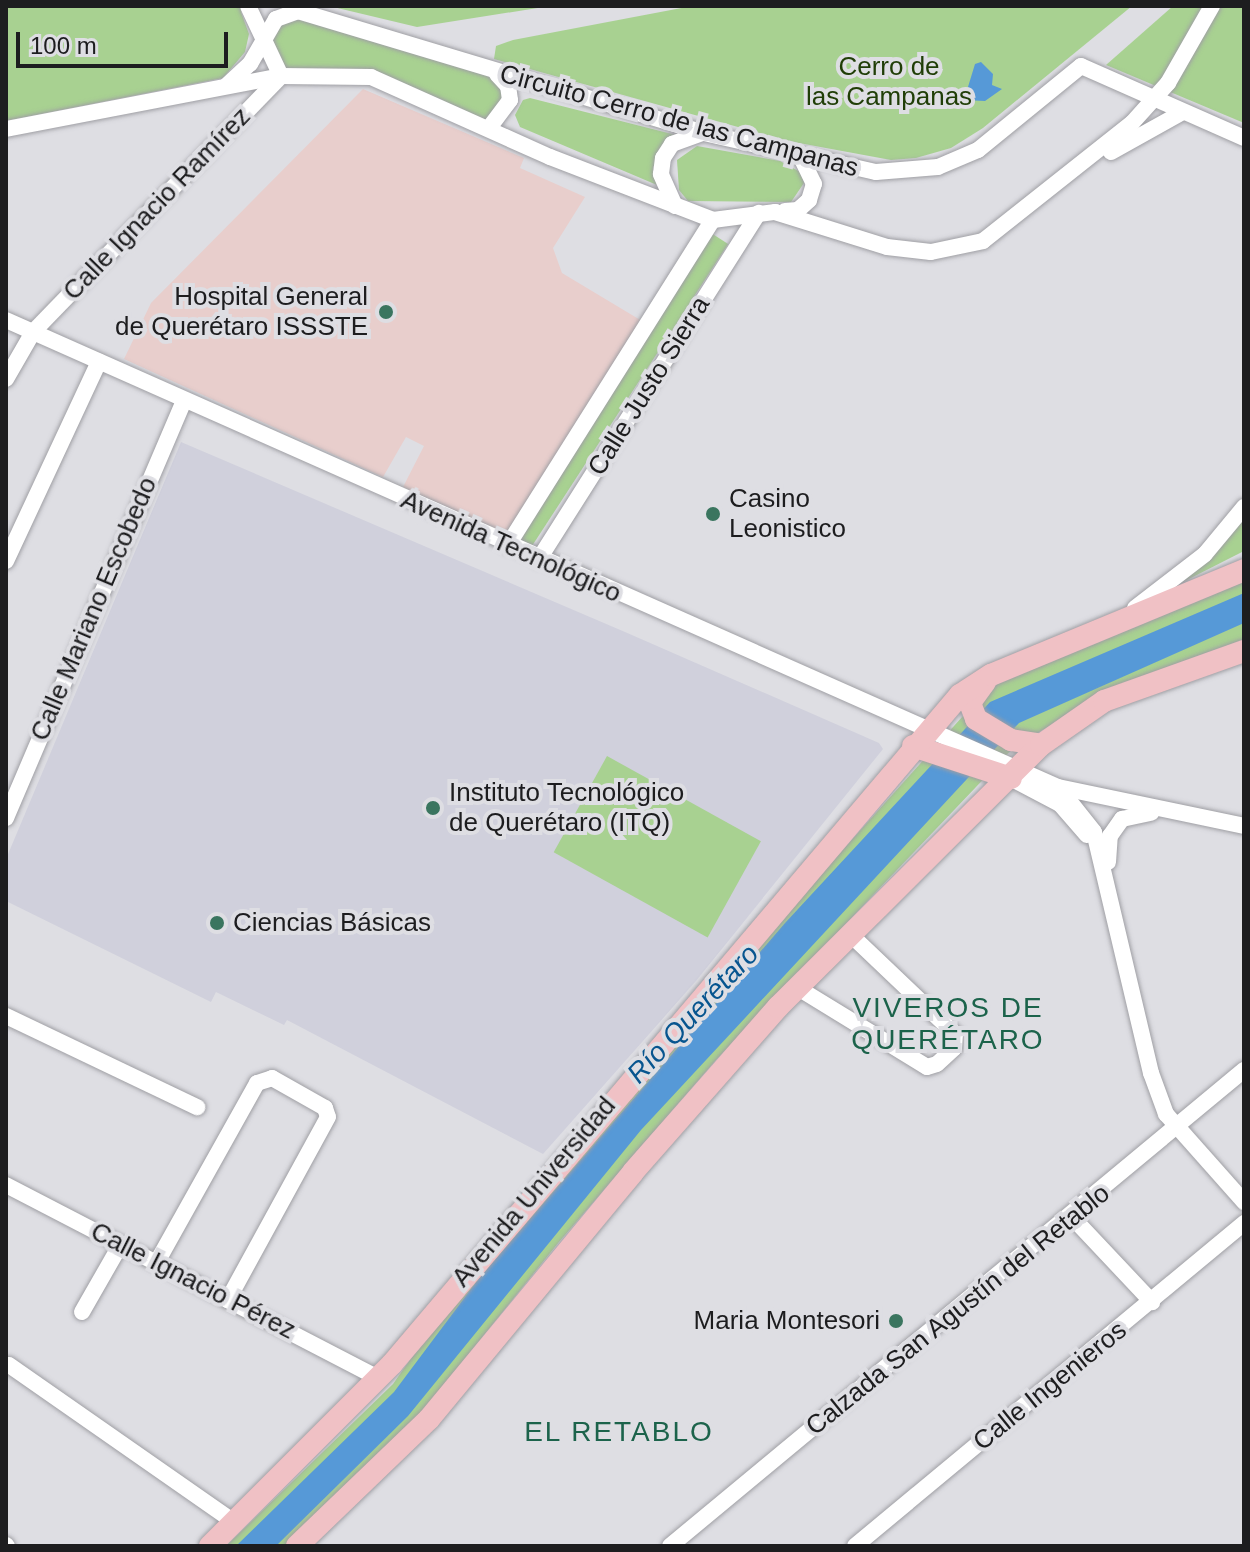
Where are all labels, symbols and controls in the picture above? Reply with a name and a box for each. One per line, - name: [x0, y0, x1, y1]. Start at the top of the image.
- scale bar: [20, 16, 232, 66]
- text: 100 m: [30, 32, 97, 59]
- park label: Cerro de las Campanas: [806, 51, 972, 112]
- street label: Circuito Cerro de las Campanas: [496, 58, 862, 184]
- street label: Calle Ignacio Ramírez: [57, 101, 257, 307]
- place label: Hospital General de Querétaro ISSSTE: [115, 281, 368, 342]
- street label: Calle Justo Sierra: [581, 291, 717, 481]
- marker: Hospital General de Querétaro ISSSTE: [375, 301, 397, 323]
- street label: Calle Mariano Escobedo: [24, 473, 164, 745]
- place label: Casino Leonistico: [729, 483, 846, 544]
- street label: Avenida Tecnológico: [396, 484, 626, 610]
- marker: Casino Leonistico: [704, 505, 722, 523]
- place label: Instituto Tecnológico de Querétaro (ITQ): [449, 777, 685, 838]
- marker: Instituto Tecnológico de Querétaro (ITQ): [424, 799, 442, 817]
- place label: Ciencias Básicas: [233, 907, 431, 939]
- marker: Ciencias Básicas: [208, 914, 226, 932]
- water label: Río Querétaro: [620, 938, 766, 1090]
- district label: VIVEROS DE QUERÉTARO: [851, 991, 1045, 1057]
- street label: Avenida Universidad: [446, 1091, 622, 1293]
- street label: Calzada San Agustín del Retablo: [799, 1177, 1117, 1443]
- street label: Calle Ignacio Pérez: [85, 1216, 301, 1346]
- place label: Maria Montesori: [694, 1305, 880, 1337]
- marker: Maria Montesori: [887, 1312, 905, 1330]
- street label: Calle Ingenieros: [967, 1315, 1133, 1457]
- district label: EL RETABLO: [524, 1415, 714, 1449]

